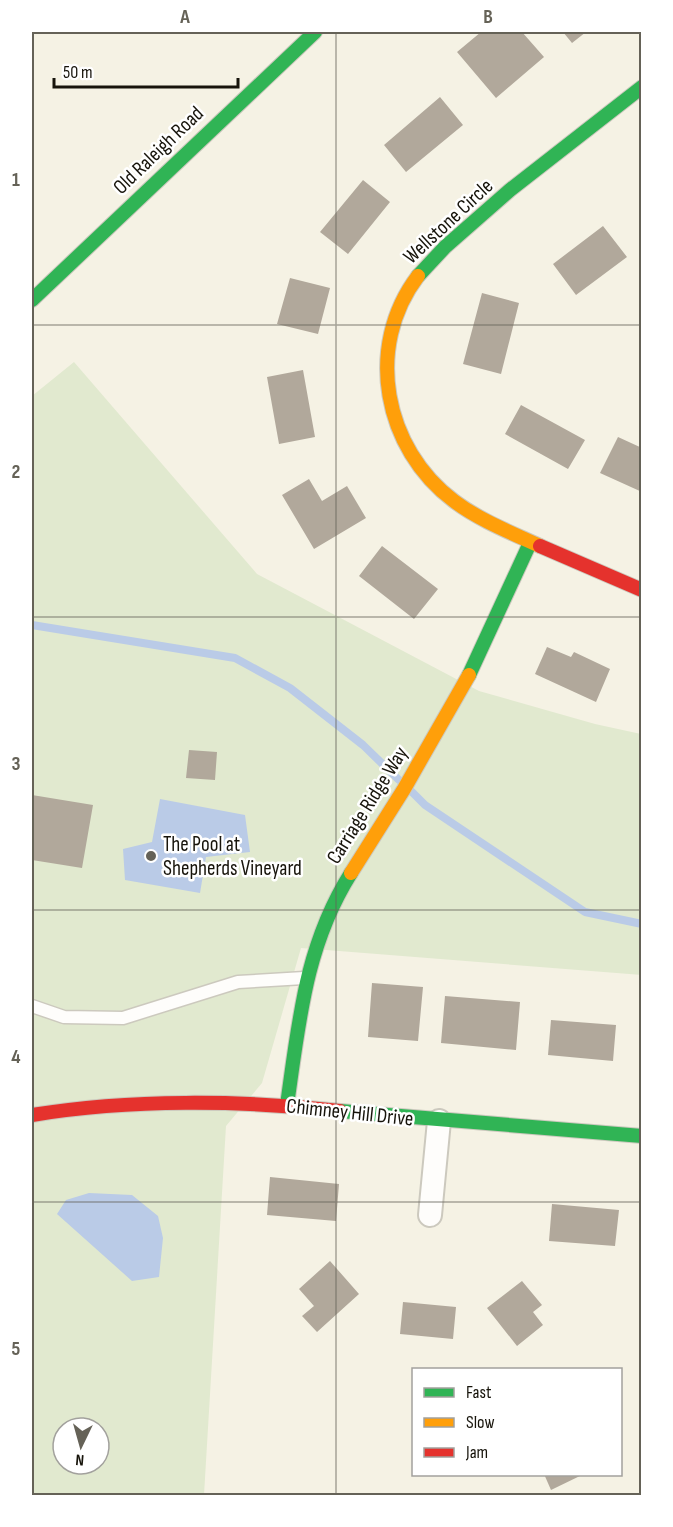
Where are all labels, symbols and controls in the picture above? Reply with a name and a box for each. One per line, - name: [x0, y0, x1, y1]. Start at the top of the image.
- text: A: [179, 5, 190, 29]
- text: B: [483, 5, 493, 29]
- scale bar: [54, 51, 238, 89]
- text: 50 m: [63, 62, 93, 83]
- street label: Old Raleigh Road: [108, 101, 209, 200]
- text: 1: [12, 168, 20, 192]
- street label: Wellstone Circle: [398, 174, 498, 269]
- text: 2: [12, 460, 20, 484]
- street label: Carriage Ridge Way: [321, 742, 413, 869]
- text: 3: [12, 752, 21, 776]
- place label: The Pool at Shepherds Vineyard: [163, 832, 302, 881]
- marker: The Pool at Shepherds Vineyard: [144, 849, 158, 863]
- text: 4: [11, 1045, 21, 1069]
- street label: Chimney Hill Drive: [285, 1093, 415, 1132]
- text: 5: [12, 1337, 21, 1361]
- legend: [412, 1368, 622, 1476]
- text: Fast: [466, 1382, 492, 1403]
- text: Slow: [466, 1412, 495, 1433]
- north arrow: [51, 1416, 111, 1476]
- text: Jam: [465, 1442, 488, 1463]
- text: N: [75, 1450, 85, 1469]

